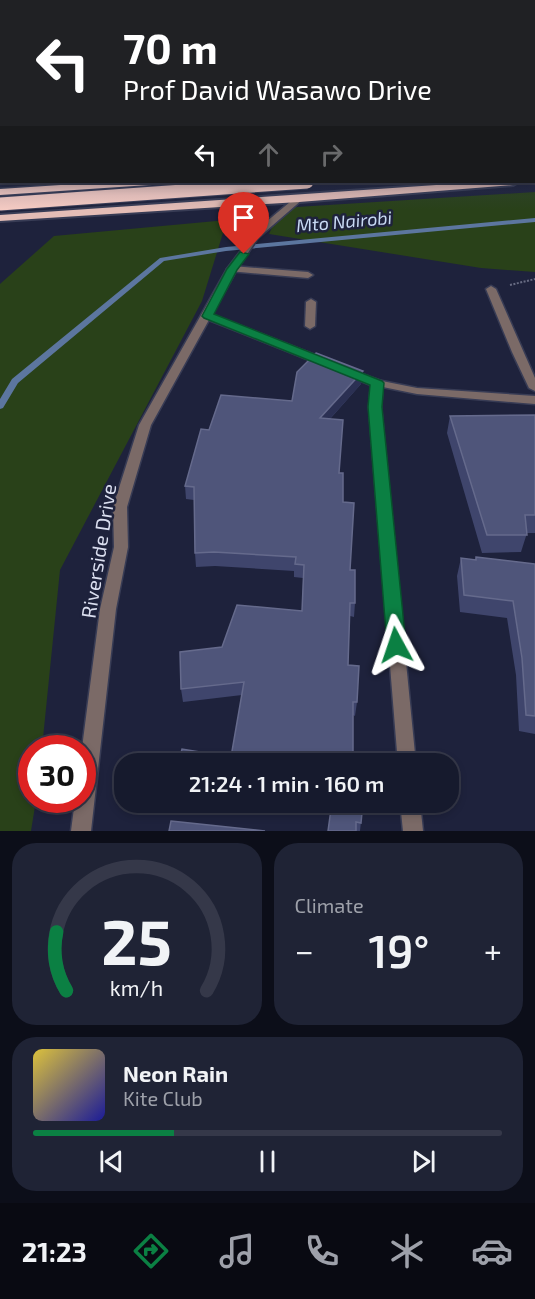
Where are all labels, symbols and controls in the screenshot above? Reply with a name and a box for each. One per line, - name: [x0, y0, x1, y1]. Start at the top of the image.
- text: 70 m: [123, 22, 218, 72]
- icon: left: [24, 24, 102, 102]
- text: Prof David Wasawo Drive: [123, 73, 432, 105]
- icon: left: [189, 138, 222, 171]
- icon: ahead: [252, 138, 285, 171]
- icon: right: [315, 138, 348, 171]
- pin: [218, 192, 269, 254]
- icon: arrive: [227, 201, 260, 234]
- water label: Mto Nairobi: [295, 206, 393, 236]
- street label: Riverside Drive: [76, 482, 120, 620]
- position arrow: [364, 613, 428, 677]
- speed limit sign: 30: [18, 735, 96, 813]
- text: 21:24 · 1 min · 160 m: [189, 770, 384, 796]
- text: Climate: [295, 893, 364, 917]
- text: 25: [101, 903, 172, 978]
- text: 19°: [368, 923, 429, 977]
- text: −: [295, 930, 314, 970]
- text: +: [484, 930, 502, 970]
- text: km/h: [110, 975, 163, 1000]
- text: Neon Rain: [123, 1060, 228, 1086]
- text: Kite Club: [123, 1086, 203, 1110]
- icon: previous: [95, 1145, 128, 1178]
- icon: pause: [251, 1145, 284, 1178]
- icon: next: [407, 1145, 440, 1178]
- icon: directions: [130, 1230, 172, 1272]
- icon: music: [216, 1230, 258, 1272]
- icon: phone: [301, 1230, 343, 1272]
- icon: climate: [386, 1230, 428, 1272]
- icon: car: [471, 1230, 513, 1272]
- text: 21:23: [22, 1235, 87, 1267]

